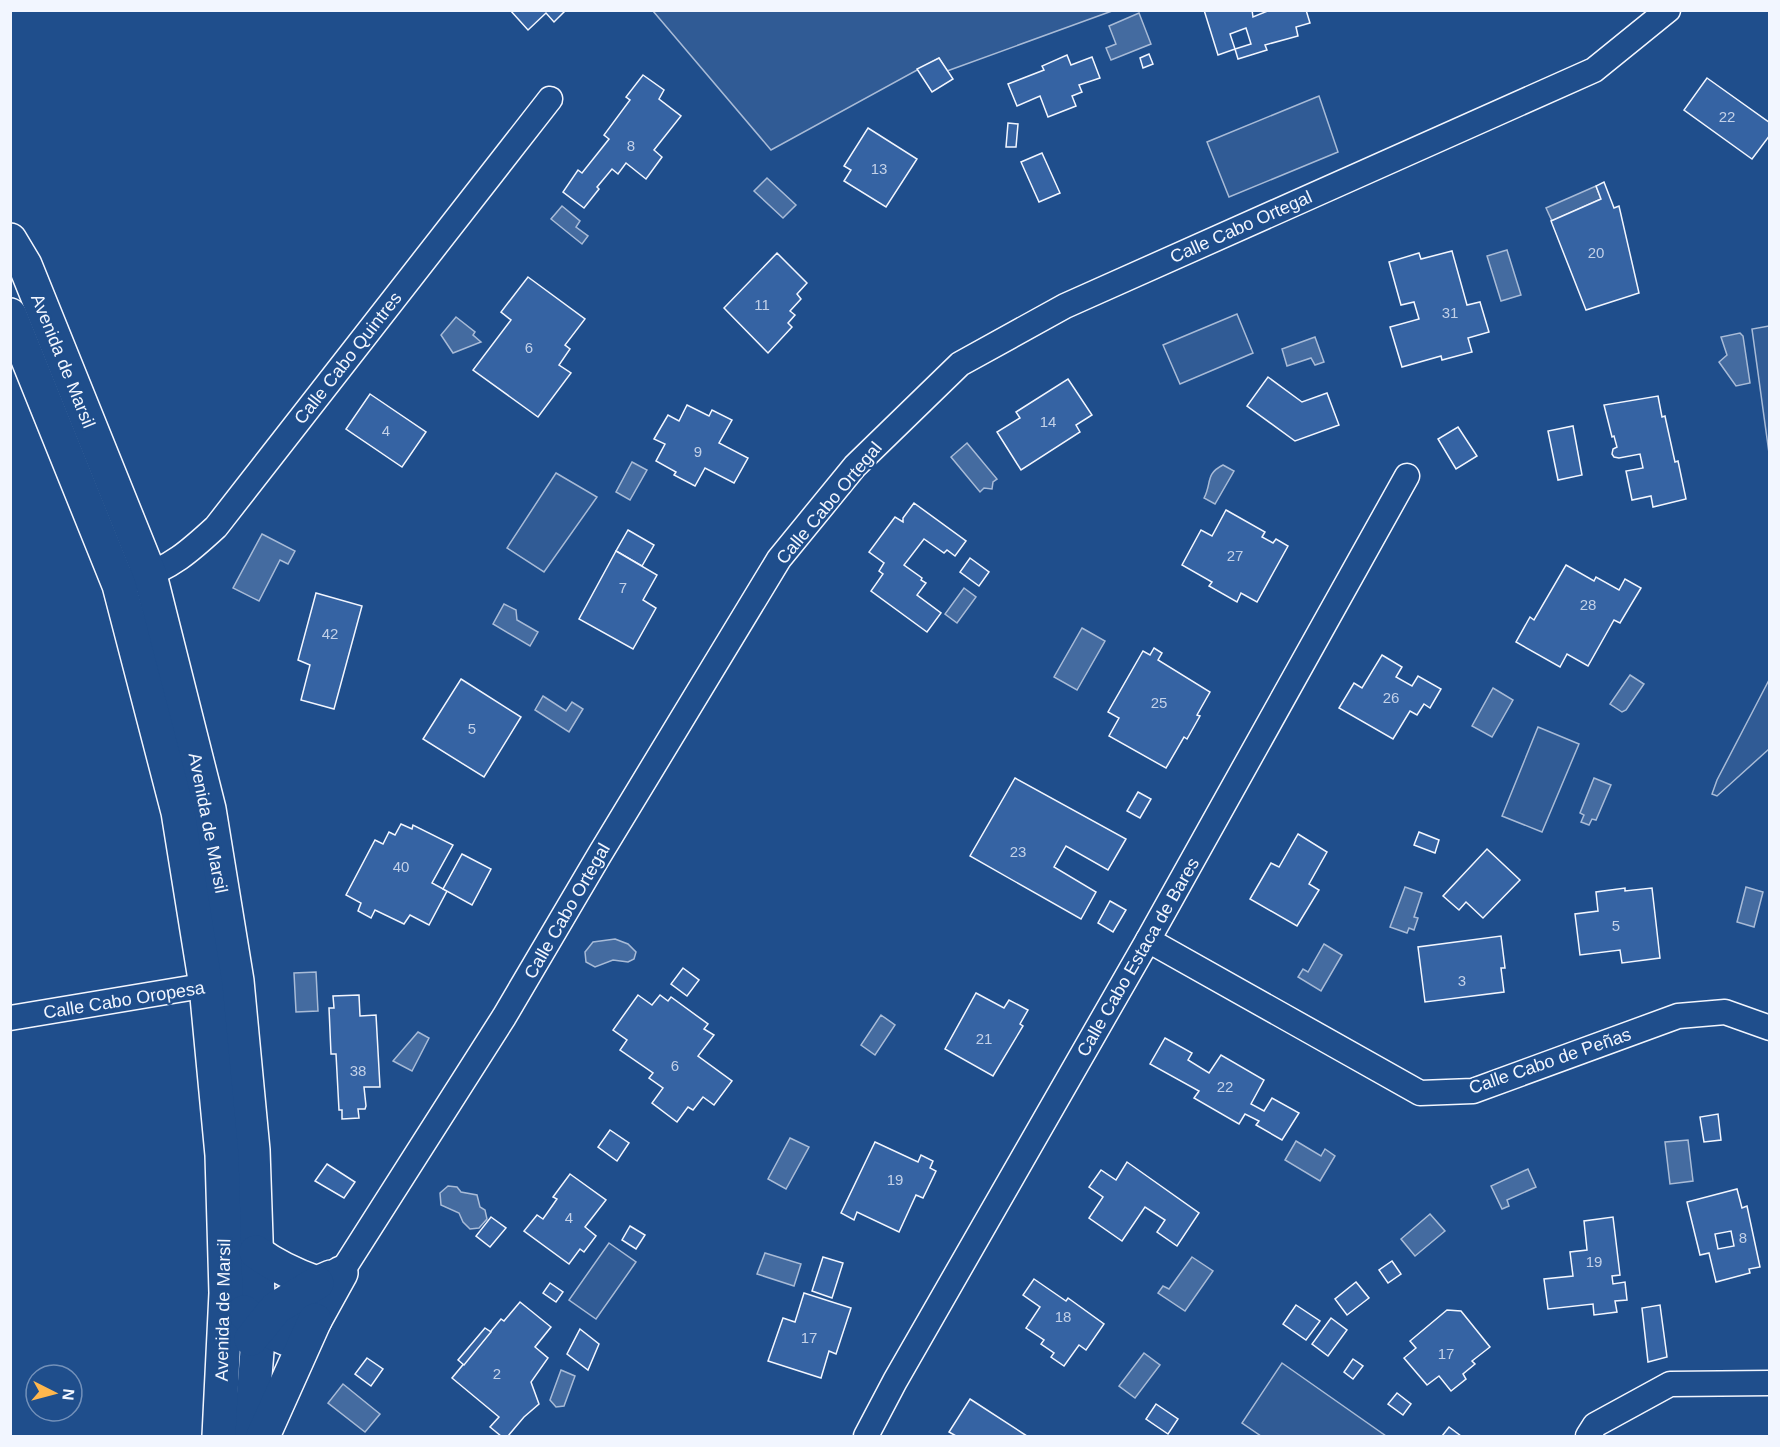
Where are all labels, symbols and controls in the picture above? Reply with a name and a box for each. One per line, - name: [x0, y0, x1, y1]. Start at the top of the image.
- house number: 22: [1719, 108, 1735, 125]
- house number: 8: [627, 137, 635, 154]
- house number: 13: [871, 160, 887, 177]
- street label: Calle Cabo Ortegal: [1167, 187, 1315, 267]
- house number: 20: [1588, 244, 1604, 261]
- street label: Calle Cabo Quintres: [290, 288, 406, 428]
- street label: Avenida de Marsil: [27, 291, 99, 431]
- house number: 11: [754, 296, 770, 313]
- house number: 31: [1442, 304, 1458, 321]
- house number: 6: [525, 339, 533, 356]
- house number: 14: [1040, 413, 1056, 430]
- house number: 4: [382, 422, 390, 439]
- street label: Calle Cabo Ortegal: [772, 438, 886, 568]
- house number: 9: [694, 443, 702, 460]
- house number: 27: [1227, 547, 1243, 564]
- house number: 7: [619, 579, 627, 596]
- house number: 28: [1580, 596, 1596, 613]
- house number: 42: [322, 625, 338, 642]
- house number: 26: [1383, 689, 1399, 706]
- house number: 25: [1151, 694, 1167, 711]
- house number: 5: [468, 720, 476, 737]
- street label: Avenida de Marsil: [185, 751, 231, 895]
- street label: Calle Cabo Ortegal: [520, 840, 614, 982]
- house number: 23: [1010, 843, 1026, 860]
- street label: Calle Cabo Estaca de Bares: [1073, 854, 1203, 1060]
- house number: 40: [393, 858, 409, 875]
- house number: 5: [1612, 917, 1620, 934]
- house number: 3: [1458, 972, 1466, 989]
- street label: Calle Cabo Oropesa: [42, 977, 207, 1023]
- street label: Calle Cabo de Peñas: [1466, 1024, 1634, 1098]
- house number: 21: [976, 1030, 992, 1047]
- house number: 6: [671, 1057, 679, 1074]
- house number: 38: [350, 1062, 366, 1079]
- house number: 22: [1217, 1078, 1233, 1095]
- house number: 19: [887, 1171, 903, 1188]
- house number: 4: [565, 1209, 573, 1226]
- house number: 8: [1739, 1229, 1747, 1246]
- street label: Avenida de Marsil: [212, 1238, 234, 1382]
- house number: 19: [1586, 1253, 1602, 1270]
- house number: 18: [1055, 1308, 1071, 1325]
- house number: 17: [801, 1329, 817, 1346]
- house number: 17: [1438, 1345, 1454, 1362]
- north arrow: [24, 1363, 84, 1423]
- house number: 2: [493, 1365, 501, 1382]
- text: N: [59, 1388, 77, 1401]

